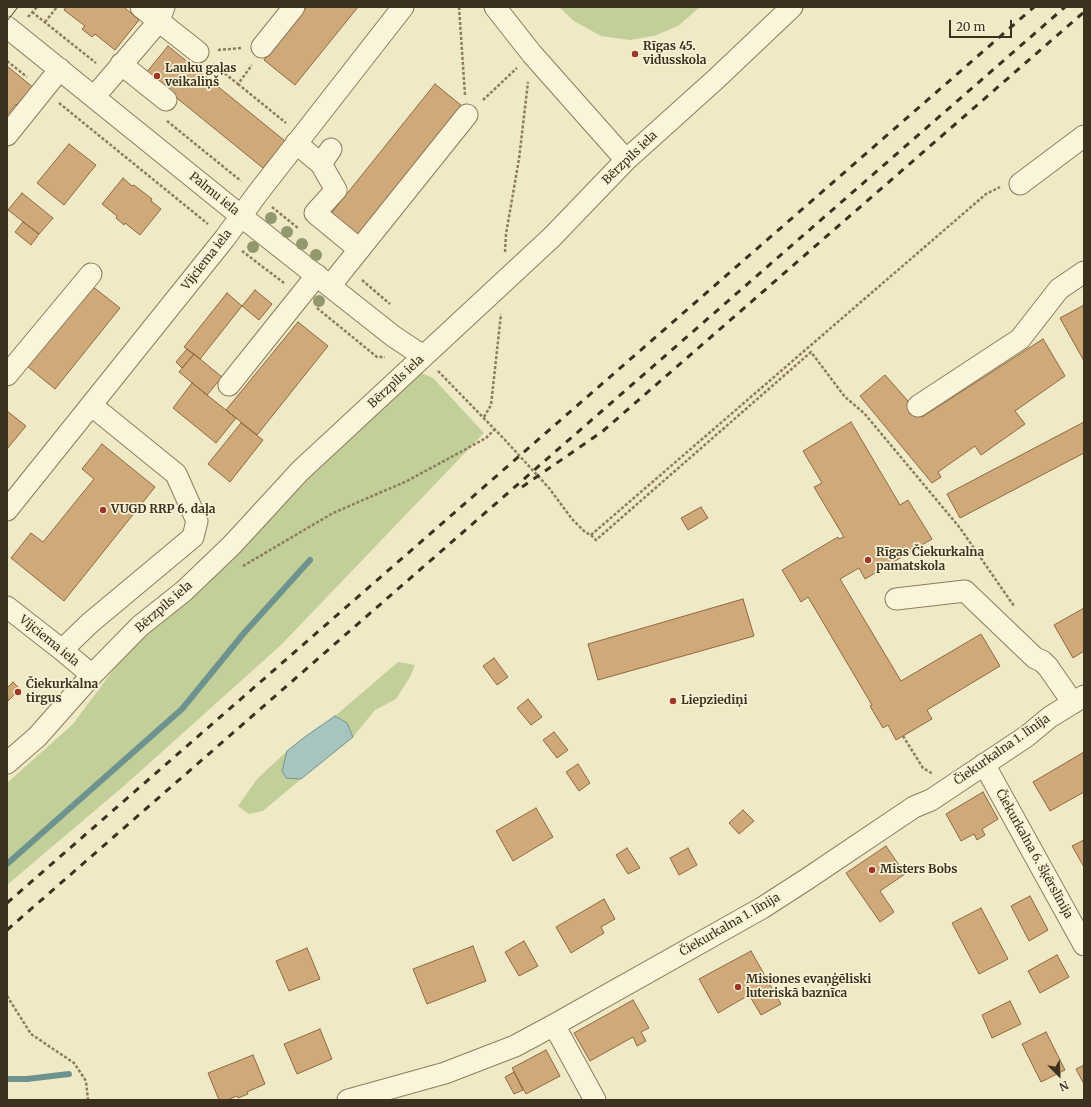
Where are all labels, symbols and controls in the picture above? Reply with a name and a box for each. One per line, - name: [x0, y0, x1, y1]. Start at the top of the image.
- scale bar: [951, 12, 1014, 38]
- text: 20 m: [956, 19, 985, 34]
- place label: Rīgas 45. vidusskola: [643, 40, 707, 68]
- marker: Rīgas 45. vidusskola: [630, 49, 640, 59]
- place label: Lauku gaļas veikaliņš: [165, 62, 236, 90]
- marker: Lauku gaļas veikaliņš: [152, 71, 162, 81]
- street label: Bērzpils iela: [600, 128, 660, 188]
- street label: Palmu iela: [186, 170, 242, 218]
- street label: Vijciema iela: [179, 227, 235, 293]
- street label: Bērzpils iela: [365, 353, 427, 411]
- place label: VUGD RRP 6. daļa: [111, 503, 216, 517]
- marker: VUGD RRP 6. daļa: [98, 505, 108, 515]
- place label: Rīgas Čiekurkalna pamatskola: [876, 546, 984, 574]
- marker: Rīgas Čiekurkalna pamatskola: [863, 555, 873, 565]
- street label: Bērzpils iela: [133, 578, 195, 636]
- street label: Vijciema iela: [16, 613, 82, 669]
- place label: Čiekurkalna tirgus: [26, 678, 98, 706]
- marker: Čiekurkalna tirgus: [13, 687, 23, 697]
- place label: Liepziediņi: [681, 694, 748, 708]
- marker: Liepziediņi: [668, 696, 678, 706]
- street label: Čiekurkalna 1. līnija: [951, 712, 1053, 788]
- street label: Čiekurkalna 6. šķērslīnija: [992, 787, 1076, 921]
- place label: Misters Bobs: [880, 863, 957, 877]
- marker: Misters Bobs: [867, 865, 877, 875]
- street label: Čiekurkalna 1. līnija: [677, 890, 783, 960]
- place label: Misiones evaņģēliski luteriskā baznīca: [746, 973, 871, 1001]
- marker: Misiones evaņģēliski luteriskā baznīca: [733, 982, 743, 992]
- north arrow: [1039, 1055, 1079, 1095]
- text: N: [1057, 1078, 1071, 1094]

